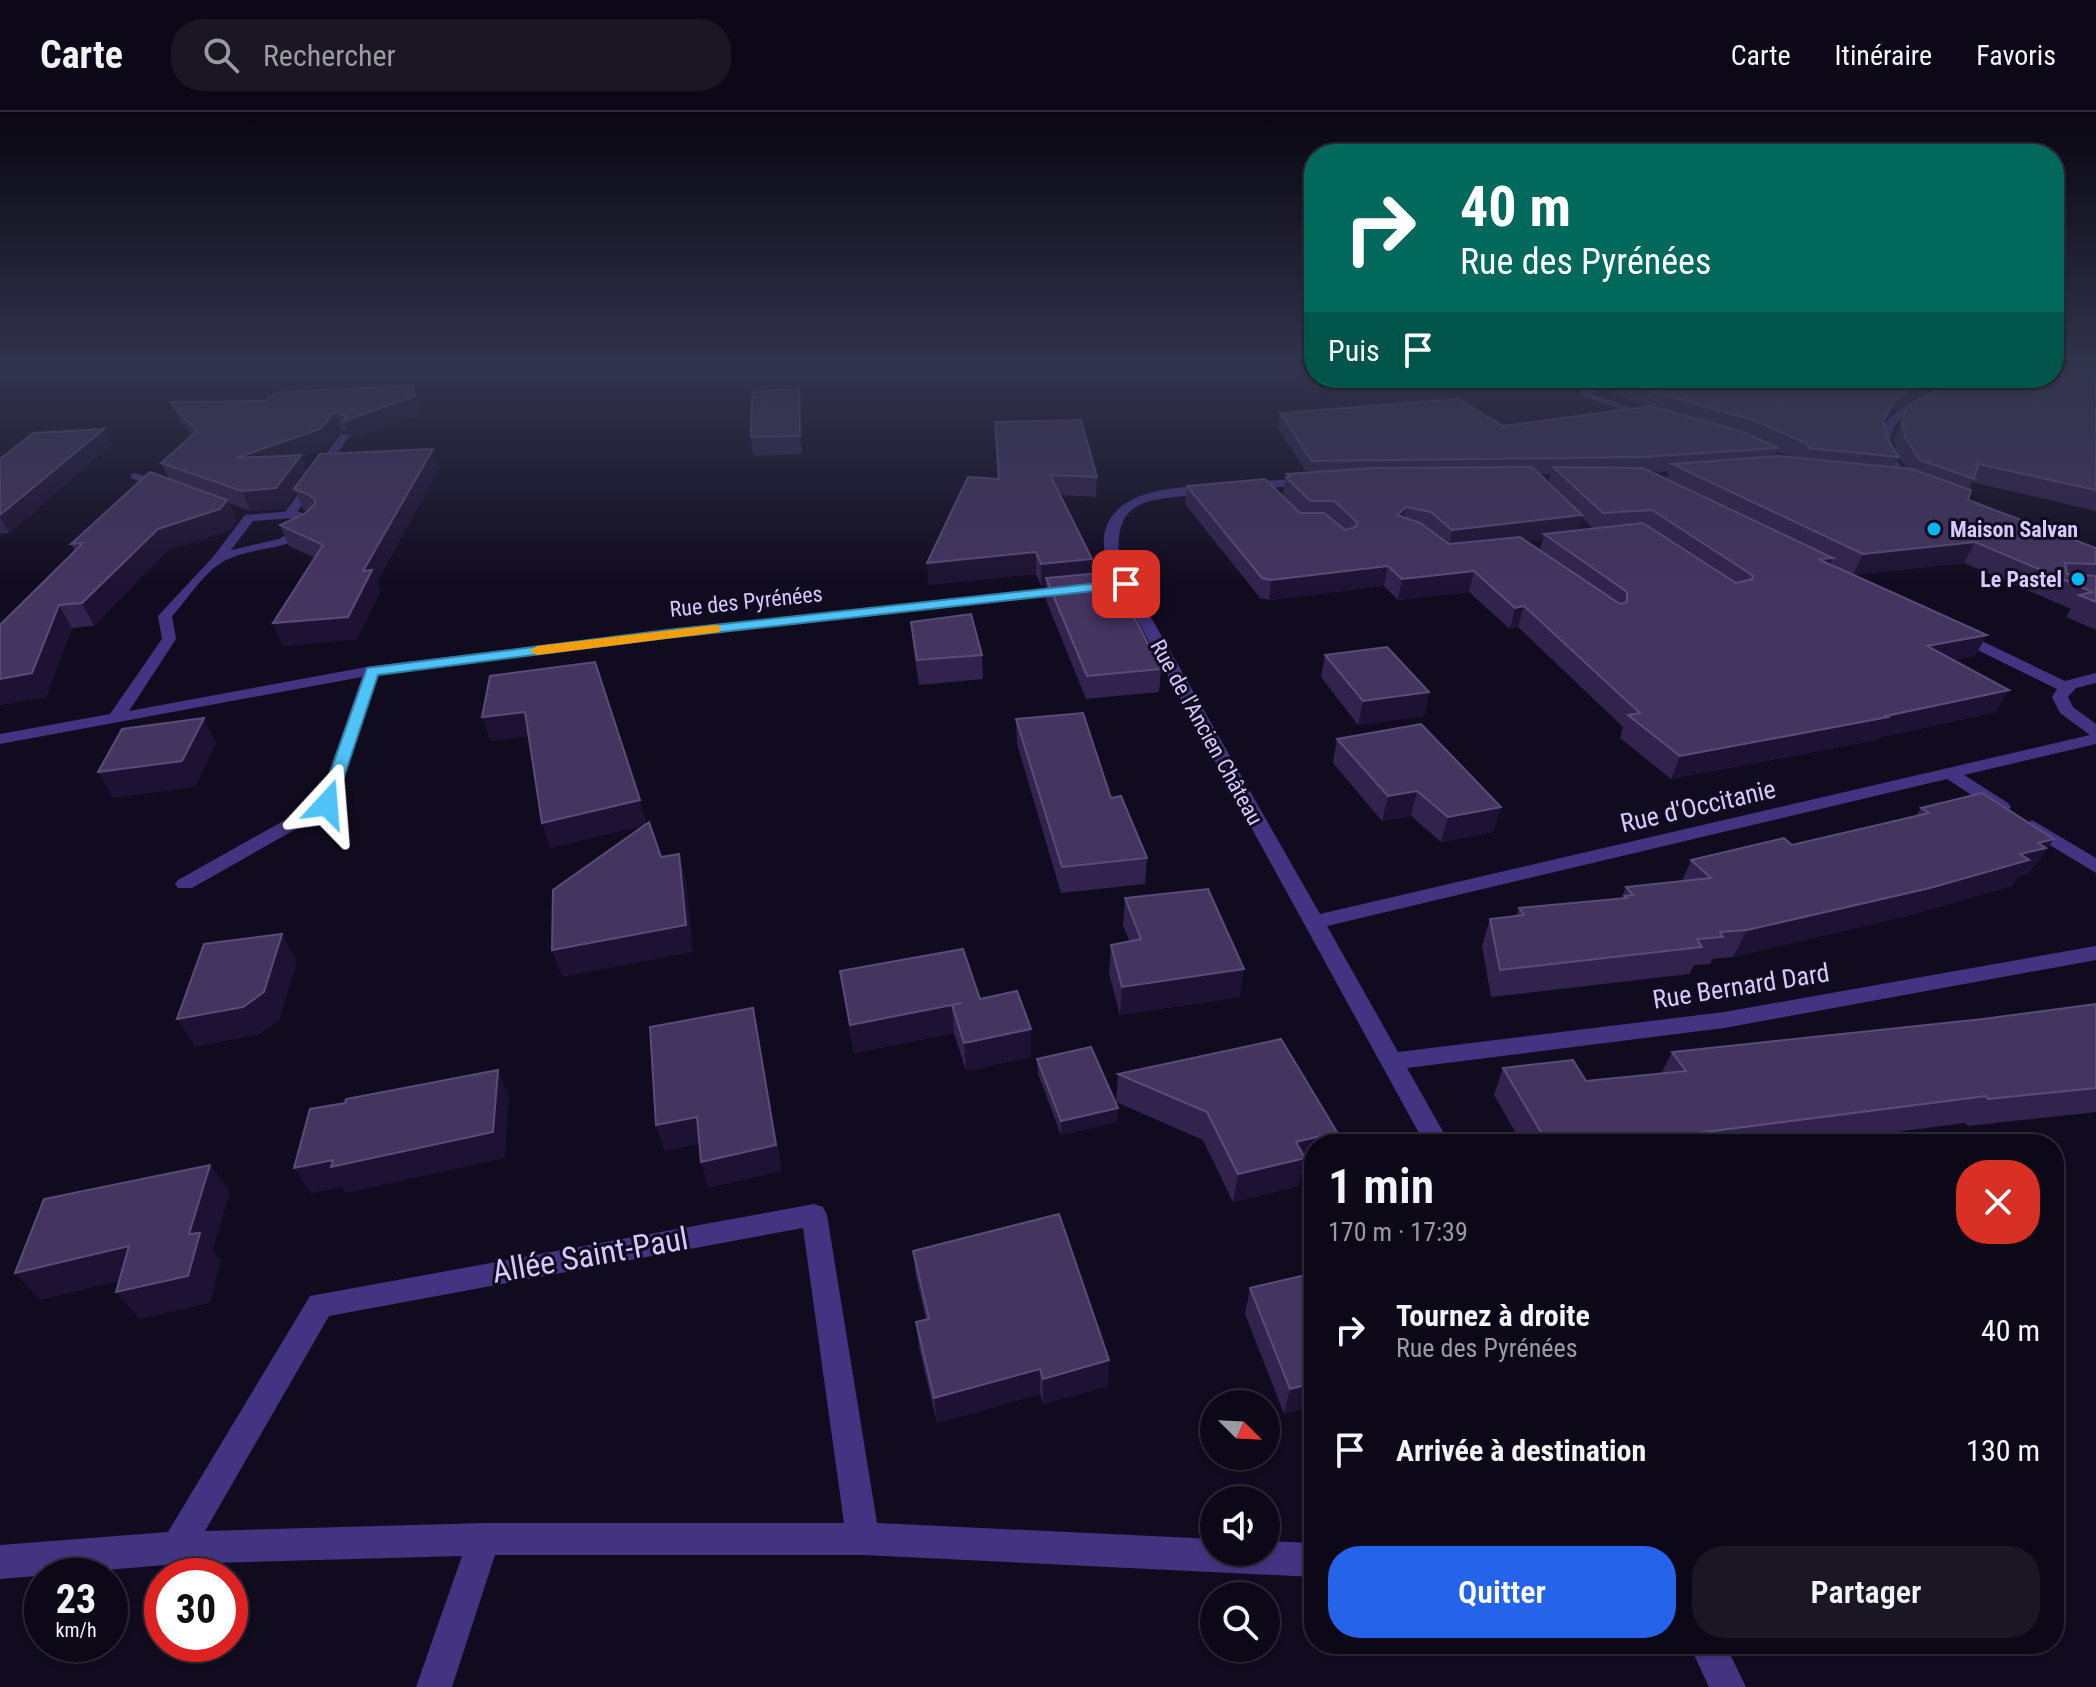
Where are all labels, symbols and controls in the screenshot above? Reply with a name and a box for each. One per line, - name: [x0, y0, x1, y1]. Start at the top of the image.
- search box: [171, 19, 731, 91]
- text: Carte: [40, 33, 123, 77]
- icon: search: [199, 33, 243, 77]
- text: Rechercher: [263, 38, 396, 73]
- text: Carte: [1731, 39, 1791, 72]
- text: Itinéraire: [1835, 39, 1932, 72]
- text: Favoris: [1976, 39, 2056, 72]
- text: 40 m: [1460, 174, 1571, 240]
- icon: right: [1328, 176, 1432, 280]
- text: Rue des Pyrénées: [1460, 241, 1711, 283]
- icon: arrive: [1396, 328, 1440, 372]
- text: Puis: [1328, 333, 1380, 368]
- place label: Maison Salvan: [1950, 517, 2078, 542]
- marker: Maison Salvan: [1925, 520, 1943, 538]
- pin: [1092, 550, 1160, 618]
- icon: arrive: [1104, 562, 1148, 606]
- place label: Le Pastel: [1980, 567, 2062, 592]
- marker: Le Pastel: [2069, 570, 2087, 588]
- street label: Rue des Pyrénées: [668, 581, 824, 622]
- street label: Rue de l'Ancien Château: [1145, 635, 1268, 829]
- position arrow: [285, 762, 369, 846]
- street label: Rue d'Occitanie: [1617, 774, 1779, 838]
- street label: Rue Bernard Dard: [1651, 957, 1831, 1015]
- text: 1 min: [1328, 1158, 1434, 1215]
- button: close: [1956, 1160, 2040, 1244]
- text: 170 m · 17:39: [1328, 1217, 1468, 1247]
- street label: Allée Saint-Paul: [489, 1219, 691, 1291]
- text: Tournez à droite: [1396, 1298, 1590, 1333]
- icon: right: [1328, 1308, 1372, 1352]
- text: 40 m: [1981, 1313, 2040, 1348]
- text: Rue des Pyrénées: [1396, 1333, 1578, 1363]
- north arrow: [1200, 1390, 1280, 1470]
- map controls: [1200, 1390, 1280, 1662]
- icon: arrive: [1328, 1428, 1372, 1472]
- text: Arrivée à destination: [1396, 1433, 1646, 1468]
- text: 130 m: [1966, 1433, 2040, 1468]
- button: sound: [1200, 1486, 1280, 1566]
- button: Quitter: [1328, 1546, 1676, 1638]
- button: Partager: [1692, 1546, 2040, 1638]
- speed limit sign: 30: [144, 1558, 248, 1662]
- text: 23: [56, 1576, 96, 1623]
- button: search: [1200, 1582, 1280, 1662]
- text: km/h: [55, 1618, 97, 1642]

